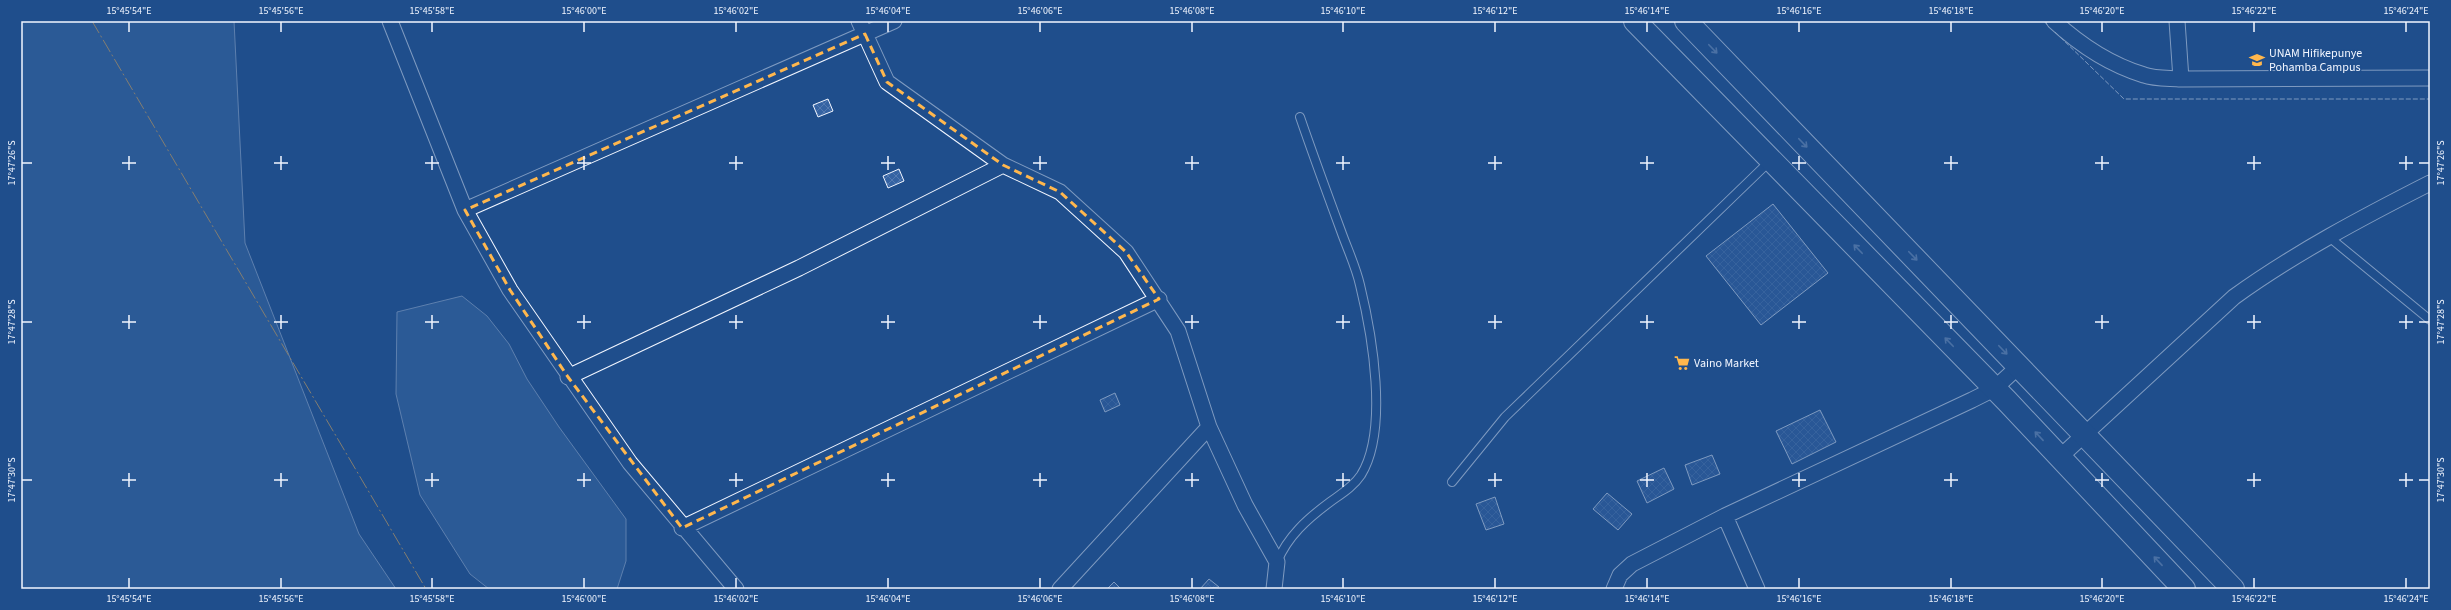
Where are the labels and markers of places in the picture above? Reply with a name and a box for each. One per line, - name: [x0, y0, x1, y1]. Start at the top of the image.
- place label: UNAM Hifikepunye Pohamba Campus: [2269, 45, 2362, 76]
- school or university icon: UNAM Hifikepunye Pohamba Campus: [2248, 51, 2266, 69]
- supermarket icon: Vaino Market: [1673, 354, 1691, 372]
- place label: Vaino Market: [1694, 355, 1759, 372]

